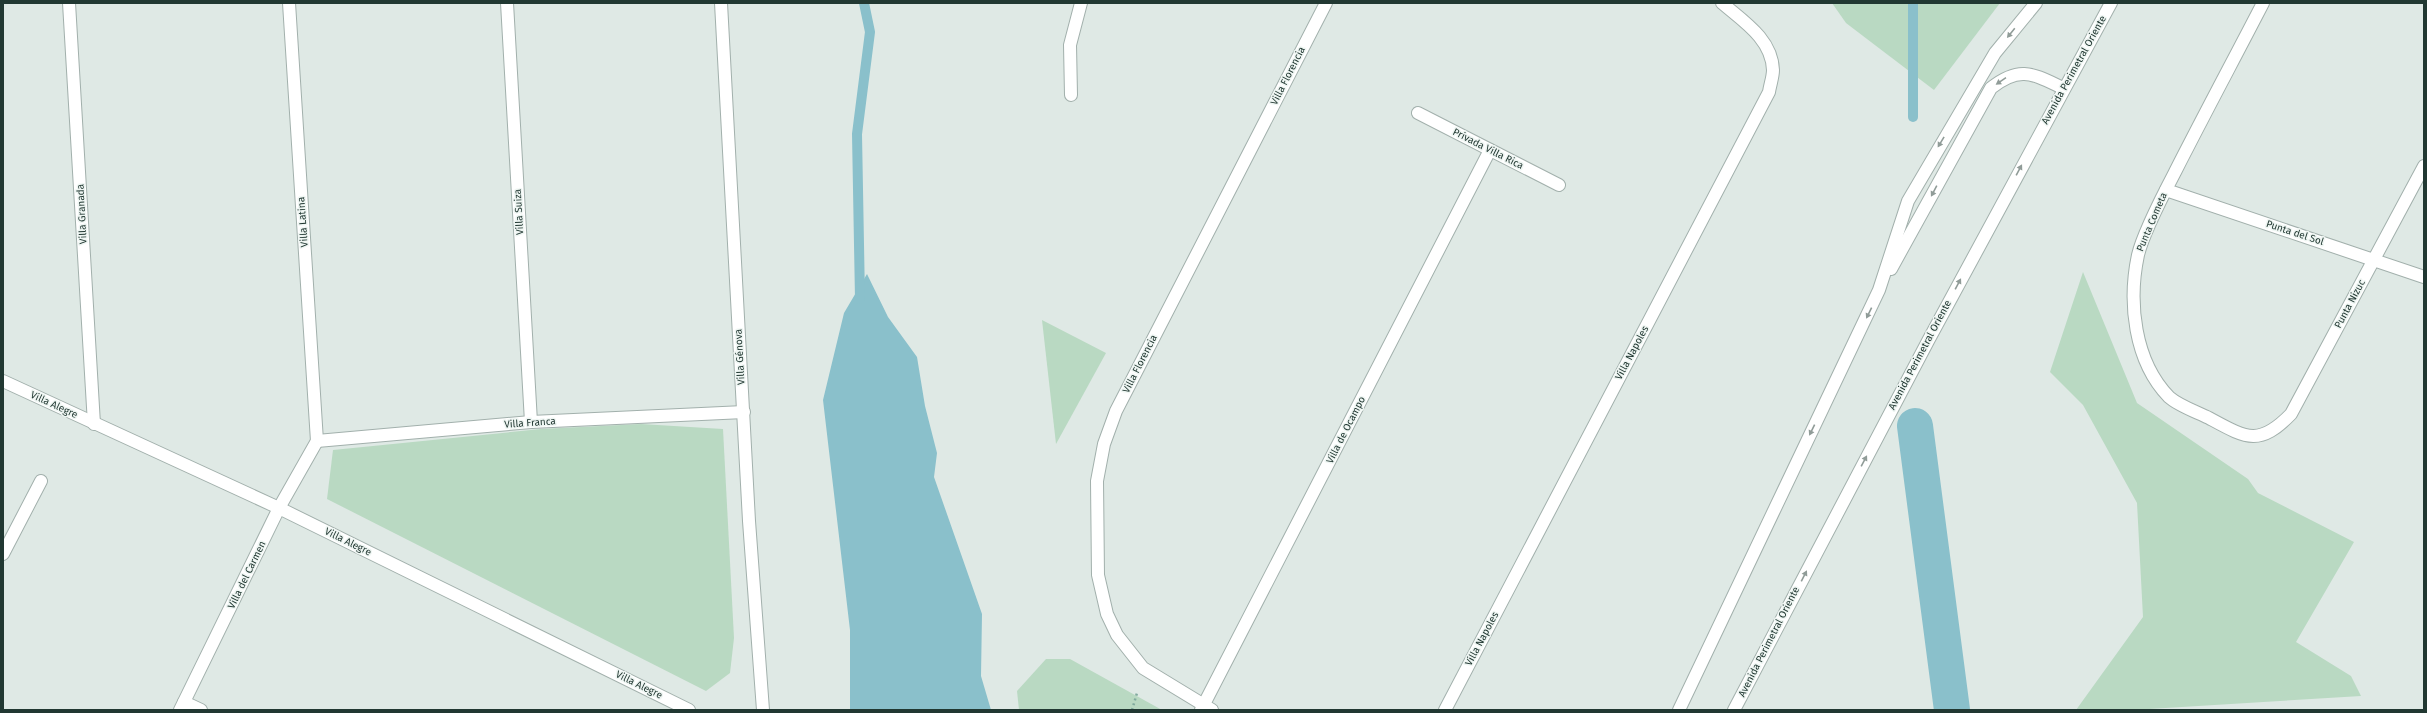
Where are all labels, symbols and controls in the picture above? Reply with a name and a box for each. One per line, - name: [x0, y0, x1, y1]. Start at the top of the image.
- street label: Avenida Perimetral Oriente: [2039, 14, 2109, 126]
- one-way arrow: [2007, 28, 2016, 38]
- street label: Villa Florencia: [1268, 45, 1308, 107]
- one-way arrow: [1996, 77, 2006, 85]
- street label: Privada Villa Rica: [1451, 126, 1525, 172]
- one-way arrow: [1938, 136, 1945, 148]
- one-way arrow: [2016, 164, 2023, 175]
- street label: Villa Granada: [74, 184, 90, 244]
- one-way arrow: [1931, 185, 1938, 197]
- street label: Villa Suiza: [512, 189, 526, 235]
- street label: Punta Cometa: [2134, 191, 2170, 253]
- street label: Villa Latina: [295, 196, 311, 248]
- street label: Punta del Sol: [2265, 218, 2325, 248]
- street label: Punta Nizuc: [2332, 277, 2368, 330]
- one-way arrow: [1955, 278, 1961, 290]
- street label: Avenida Perimetral Oriente: [1886, 298, 1954, 412]
- one-way arrow: [1866, 307, 1872, 318]
- street label: Villa Napoles: [1613, 324, 1651, 382]
- street label: Villa Génova: [733, 329, 747, 385]
- street label: Villa Florencia: [1120, 333, 1160, 395]
- street label: Villa Alegre: [29, 389, 79, 421]
- street label: Villa de Ocampo: [1324, 394, 1368, 466]
- street label: Villa Franca: [504, 415, 556, 431]
- one-way arrow: [1809, 424, 1815, 436]
- one-way arrow: [1861, 455, 1867, 467]
- street label: Villa Alegre: [323, 526, 373, 558]
- street label: Villa del Carmen: [225, 539, 269, 611]
- one-way arrow: [1801, 570, 1807, 582]
- street label: Avenida Perimetral Oriente: [1736, 585, 1802, 699]
- street label: Villa Napoles: [1463, 610, 1501, 668]
- street label: Villa Alegre: [614, 669, 664, 701]

